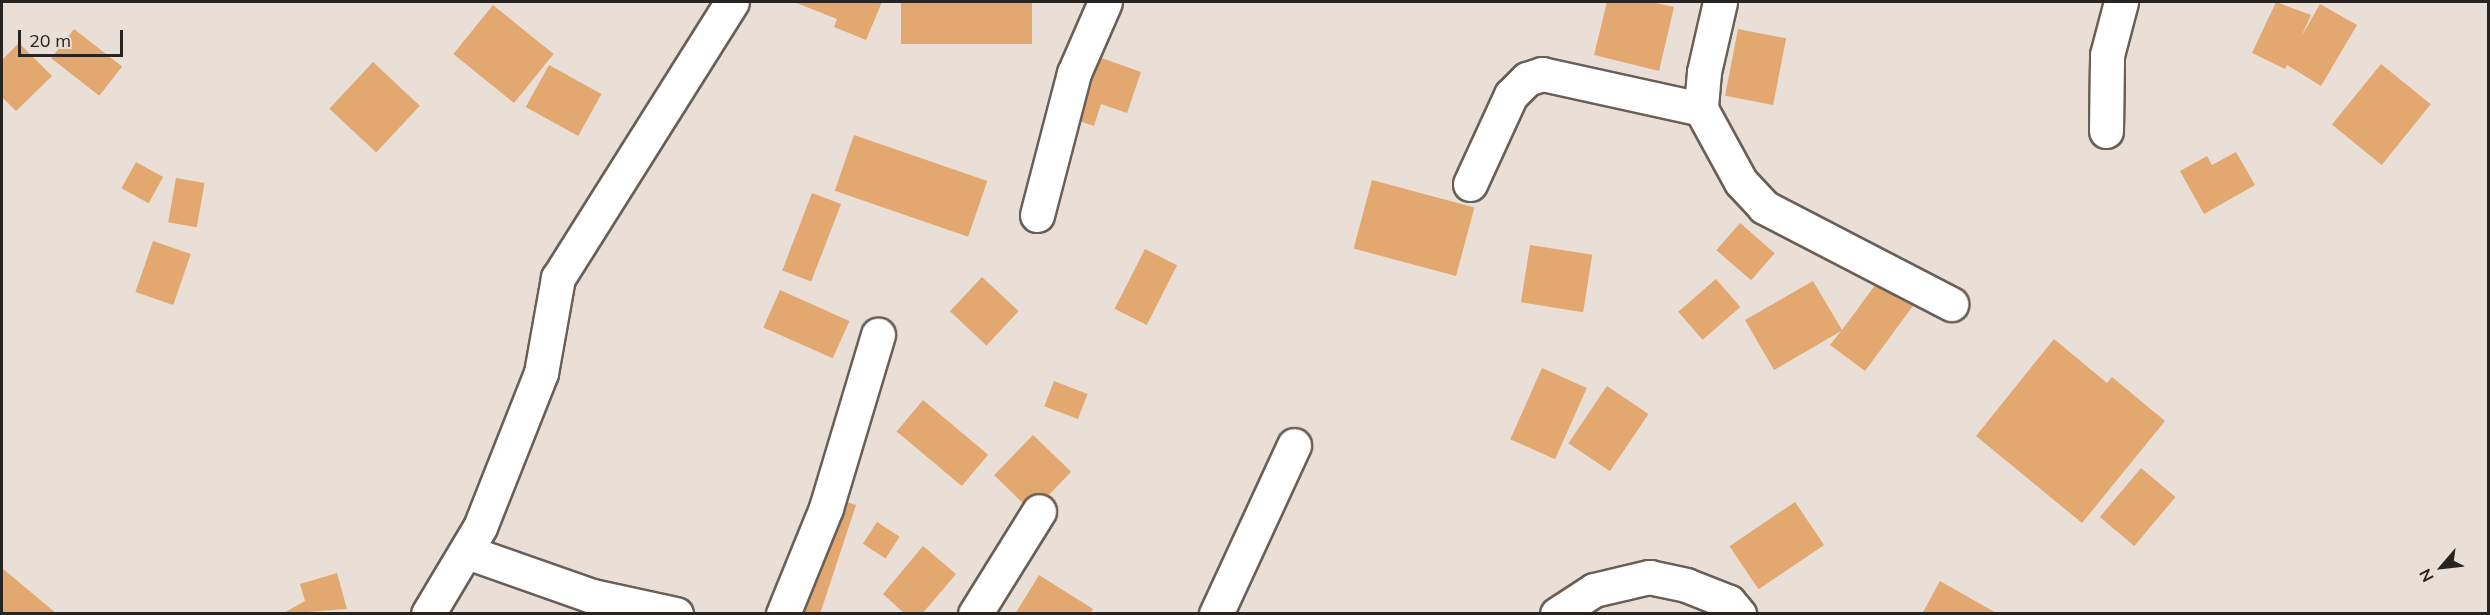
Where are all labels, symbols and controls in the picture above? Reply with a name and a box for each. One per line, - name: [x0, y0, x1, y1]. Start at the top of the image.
- scale bar: [21, 18, 126, 56]
- text: 20 m: [29, 29, 71, 52]
- north arrow: [2412, 537, 2472, 597]
- text: N: [2414, 565, 2438, 585]

